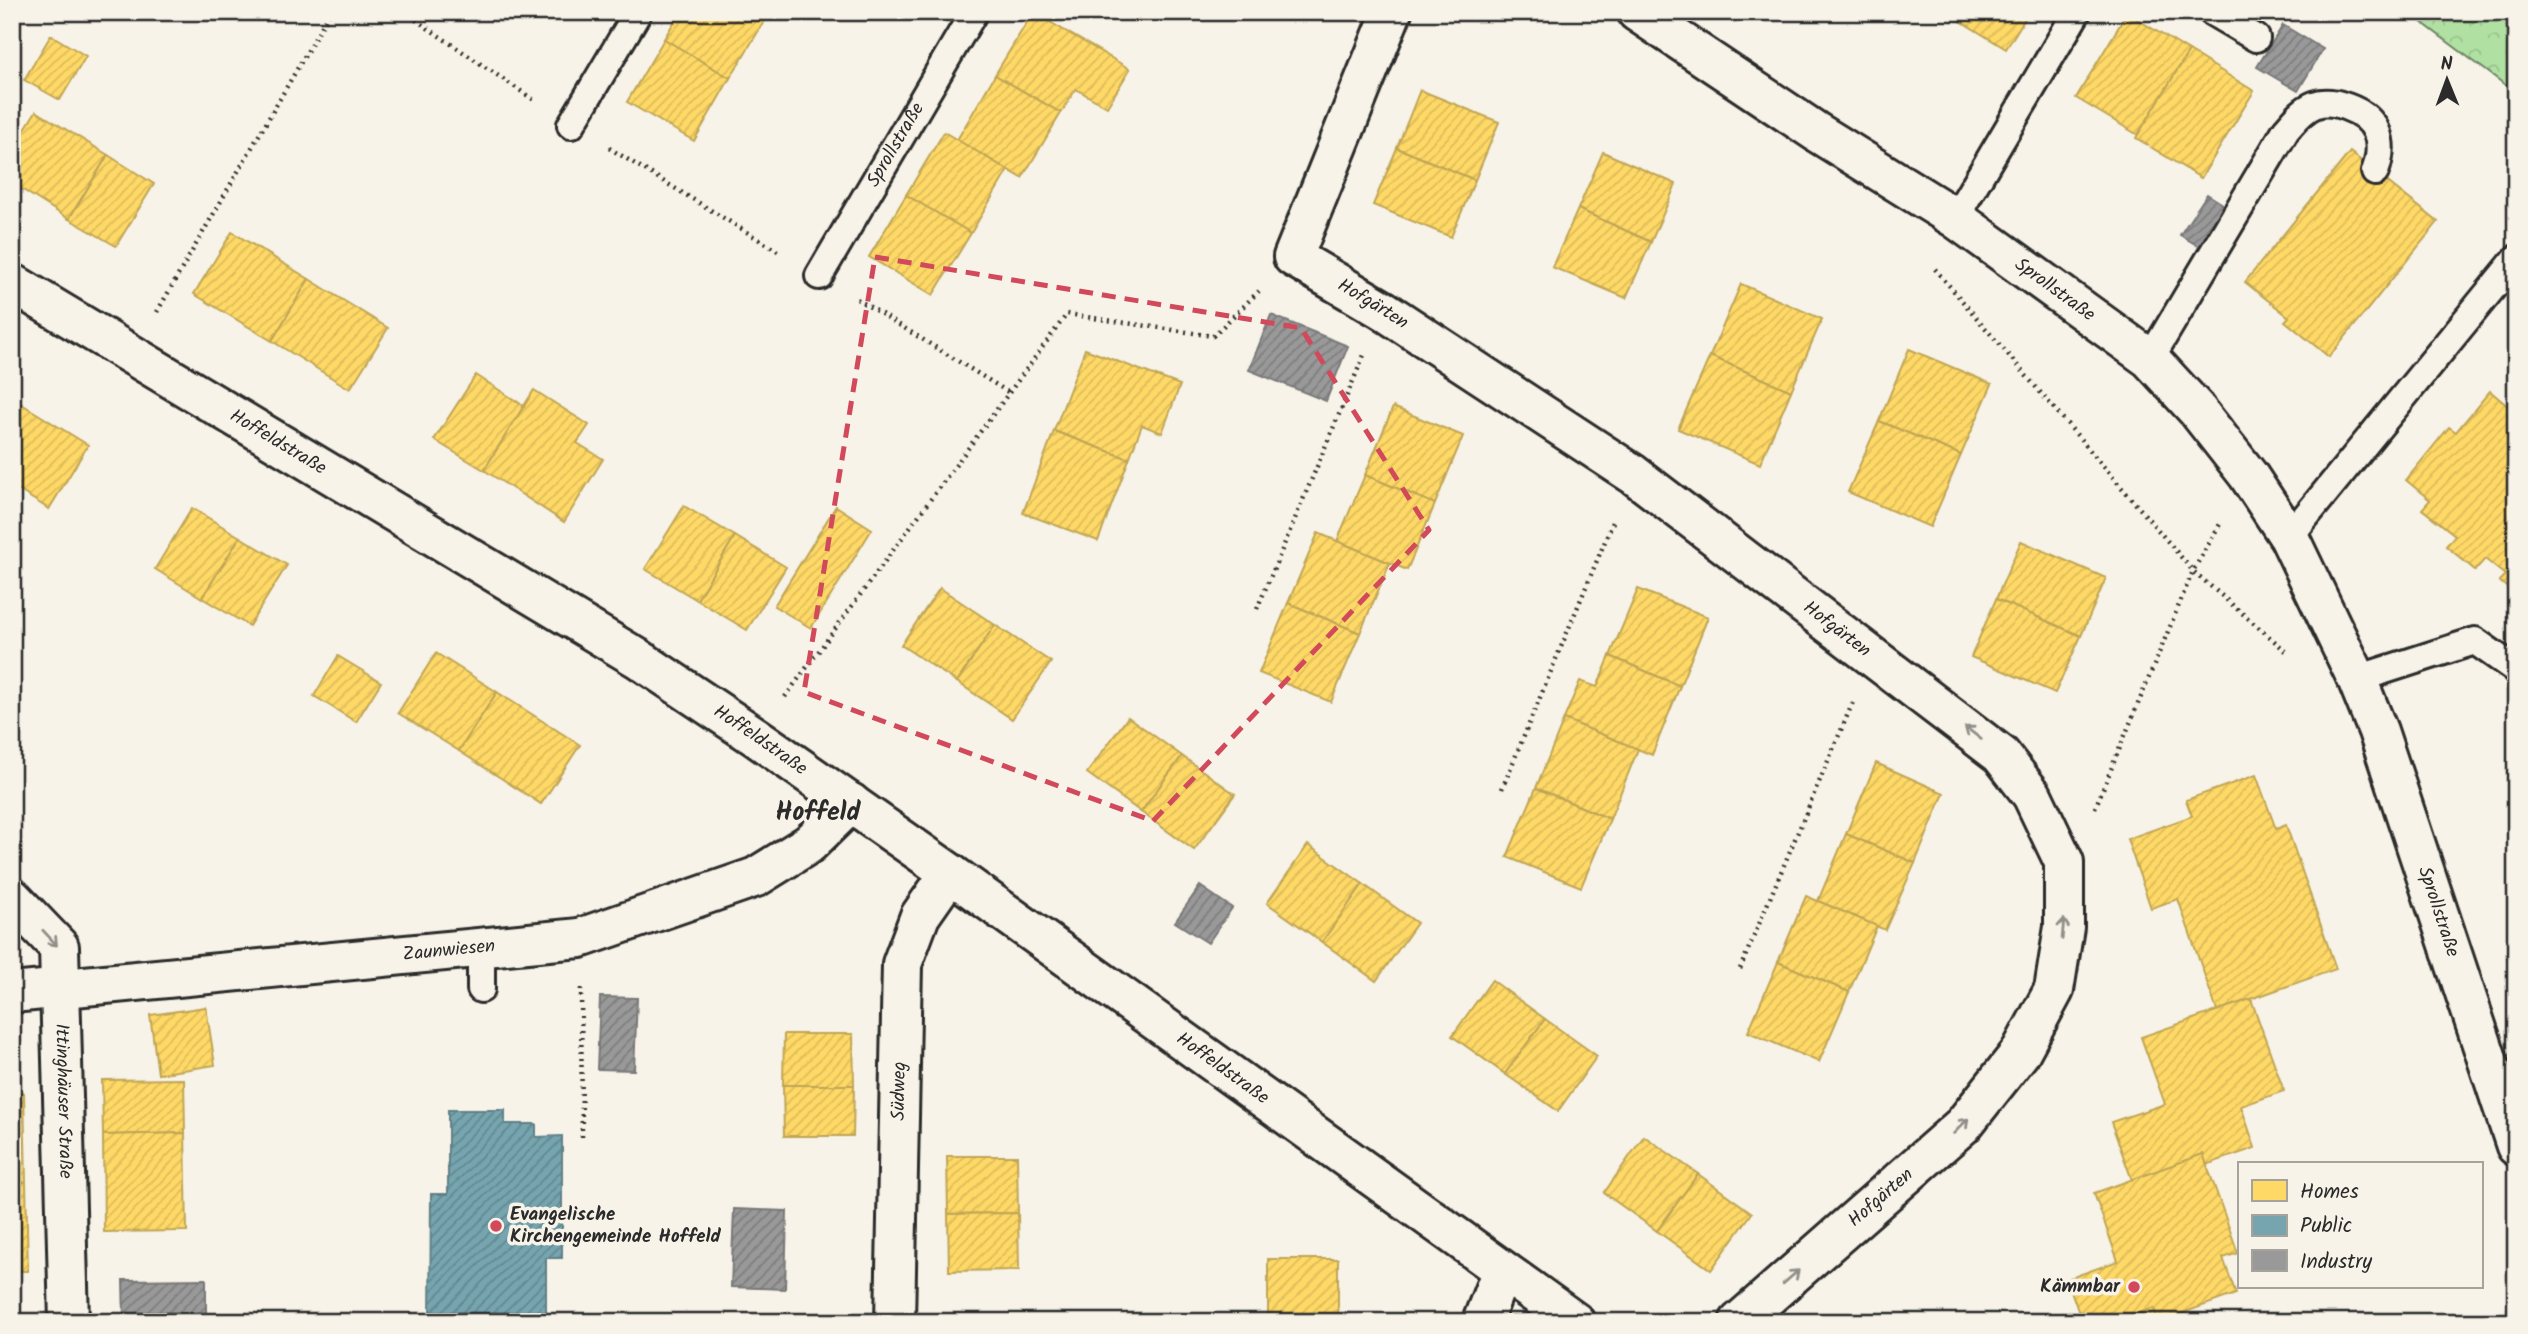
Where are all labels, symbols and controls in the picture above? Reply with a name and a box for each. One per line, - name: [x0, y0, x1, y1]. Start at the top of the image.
- north arrow: [2412, 46, 2482, 116]
- text: N: [2440, 50, 2453, 80]
- street label: Sprollstraße: [859, 97, 933, 193]
- street label: Sprollstraße: [2008, 250, 2102, 330]
- street label: Hofgärten: [1331, 271, 1414, 338]
- street label: Hoffeldstraße: [224, 402, 333, 483]
- street label: Hofgärten: [1796, 594, 1877, 665]
- street label: Hoffeldstraße: [707, 697, 814, 784]
- one-way arrow: [1965, 725, 1983, 740]
- district label: Hoffeld: [775, 792, 861, 834]
- street label: Sprollstraße: [2409, 863, 2467, 961]
- one-way arrow: [2056, 918, 2069, 941]
- one-way arrow: [42, 929, 59, 946]
- street label: Zaunwiesen: [401, 931, 497, 970]
- street label: Ittinghäuser Straße: [46, 1023, 80, 1180]
- street label: Hoffeldstraße: [1169, 1025, 1276, 1113]
- street label: Südweg: [884, 1061, 915, 1121]
- one-way arrow: [1952, 1118, 1969, 1135]
- street label: Hofgärten: [1841, 1161, 1921, 1235]
- legend: [2238, 1162, 2482, 1288]
- text: Homes: [2300, 1176, 2359, 1209]
- place label: Evangelische Kirchengemeinde Hoffeld: [510, 1200, 721, 1252]
- text: Public: [2300, 1210, 2352, 1243]
- marker: Evangelische Kirchengemeinde Hoffeld: [488, 1218, 504, 1234]
- text: Industry: [2300, 1246, 2372, 1279]
- one-way arrow: [1781, 1269, 1799, 1285]
- place label: Kämmbar: [2040, 1272, 2121, 1302]
- marker: Kämmbar: [2126, 1279, 2142, 1295]

